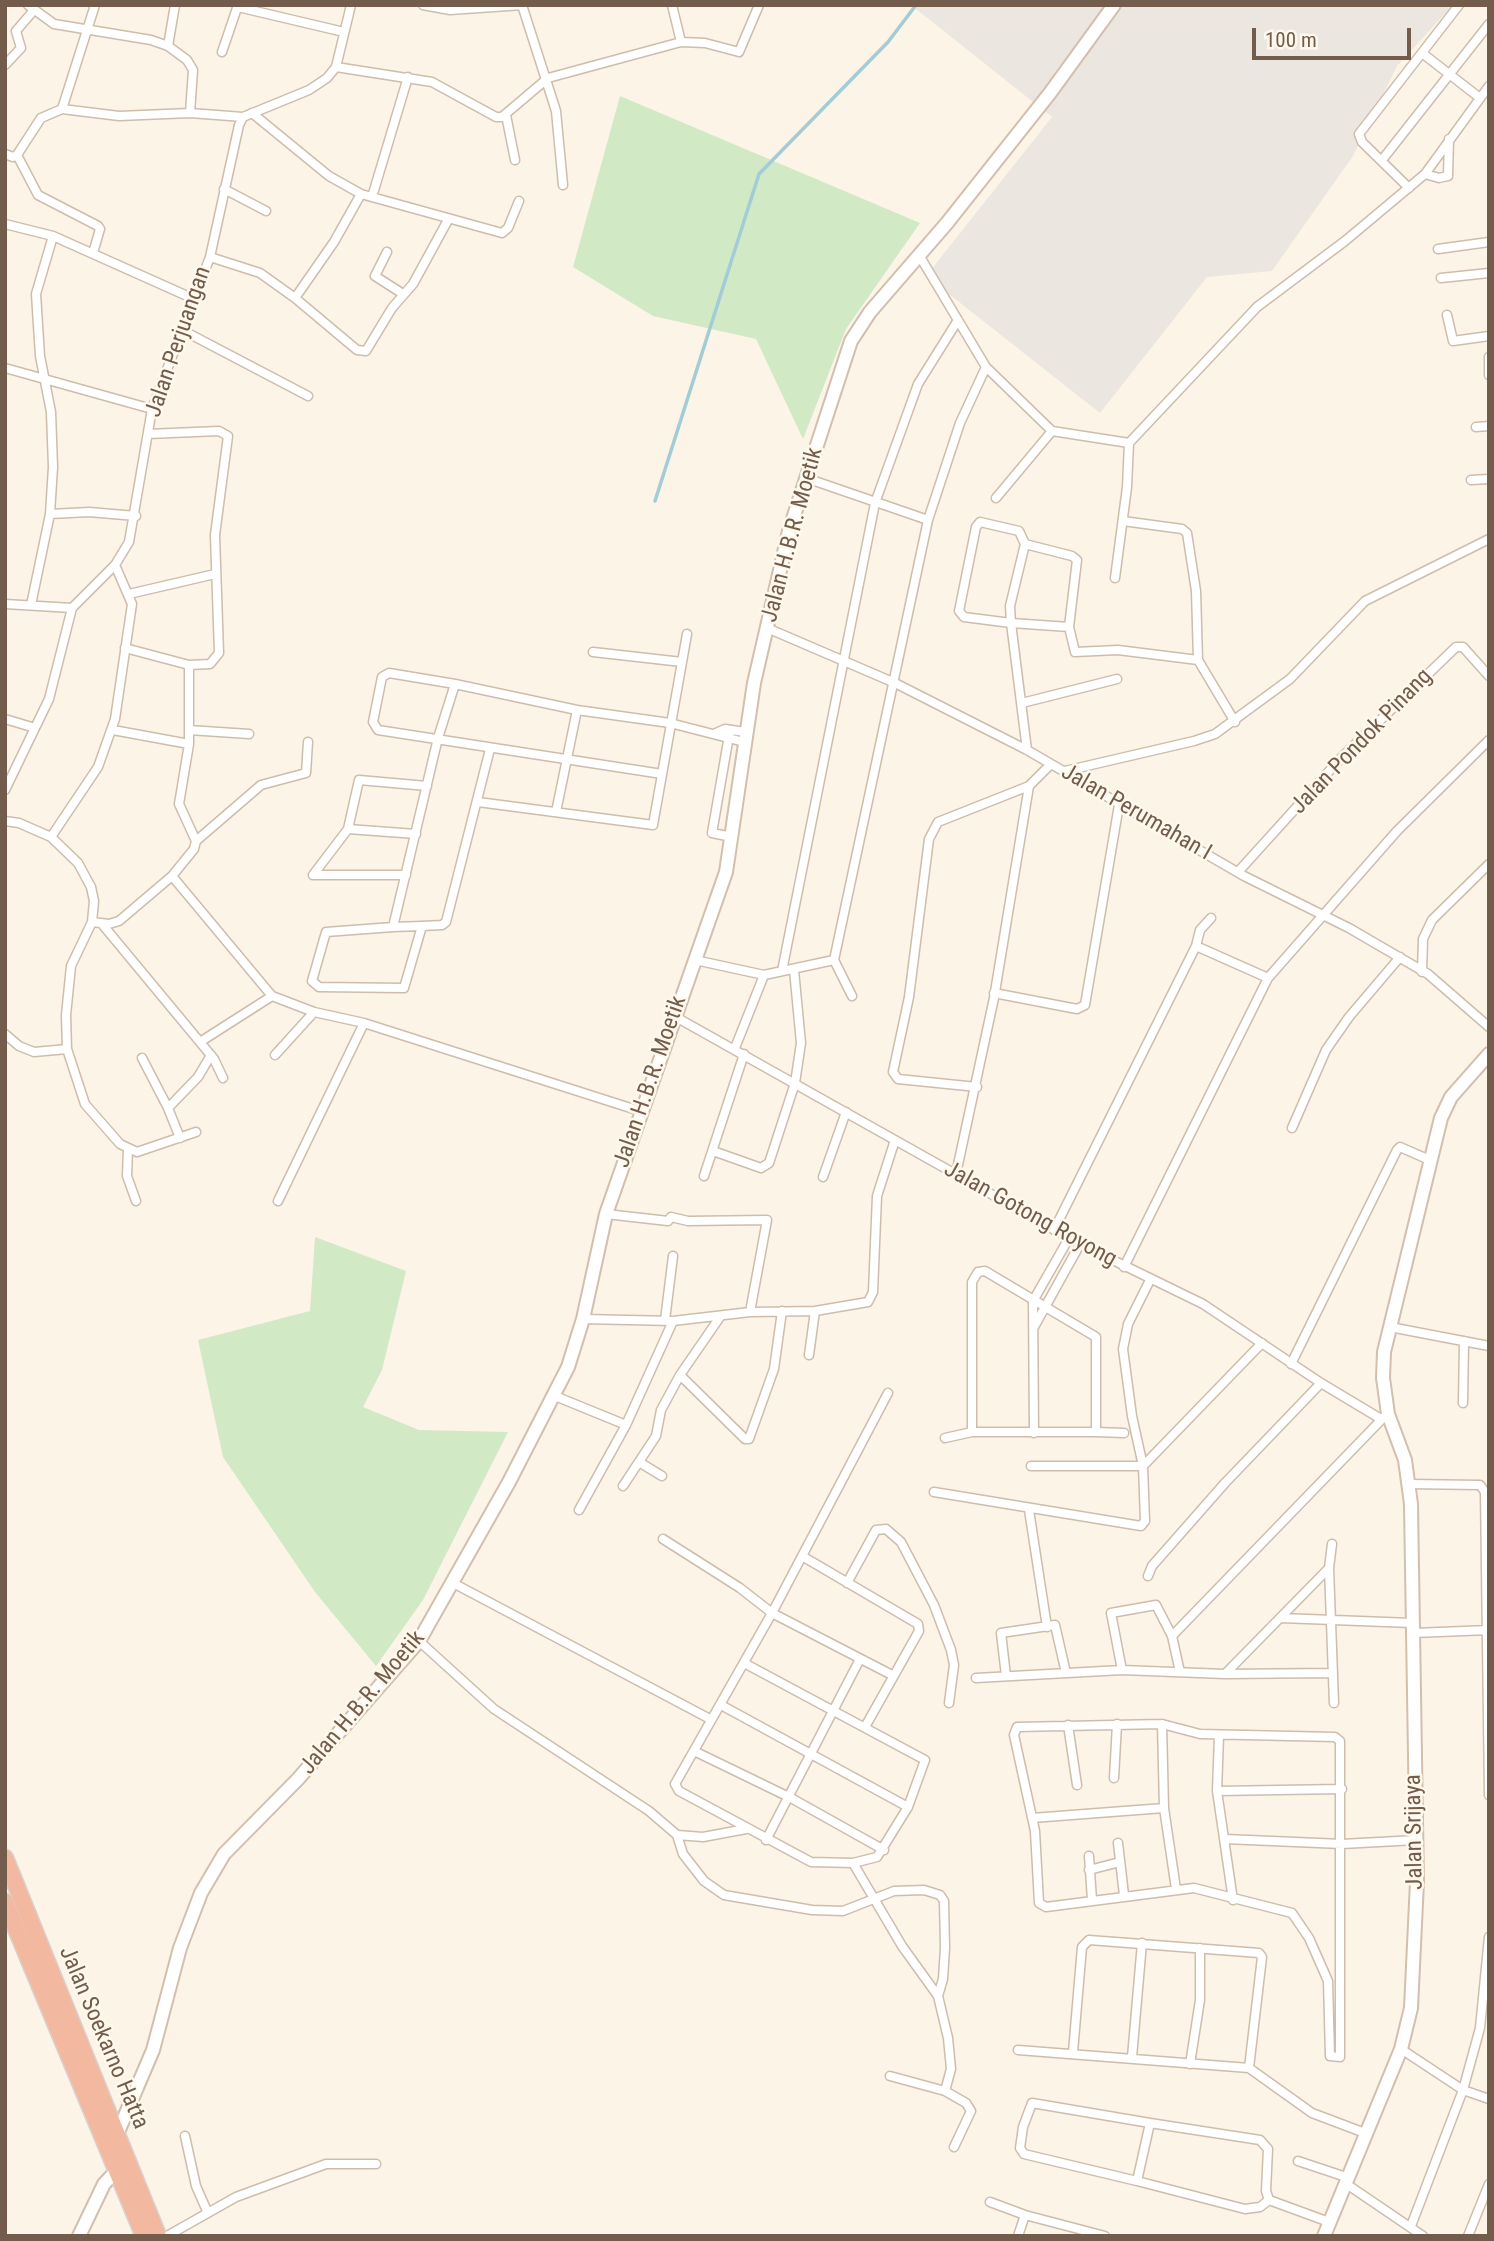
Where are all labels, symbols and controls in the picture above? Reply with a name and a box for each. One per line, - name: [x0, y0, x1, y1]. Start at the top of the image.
- scale bar: [1256, 14, 1415, 58]
- text: 100 m: [1265, 28, 1317, 52]
- street label: Jalan Perjuangan: [140, 263, 218, 421]
- street label: Jalan H.B.R. Moetik: [756, 445, 830, 625]
- street label: Jalan Pondok Pinang: [1286, 664, 1438, 820]
- street label: Jalan Perumahan I: [1056, 759, 1216, 867]
- street label: Jalan H.B.R. Moetik: [609, 993, 693, 1171]
- street label: Jalan Gotong Royong: [939, 1156, 1121, 1274]
- street label: Jalan H.B.R. Moetik: [295, 1625, 431, 1781]
- street label: Jalan Srijaya: [1400, 1774, 1430, 1890]
- street label: Jalan Soekarno Hatta: [52, 1943, 154, 2133]

